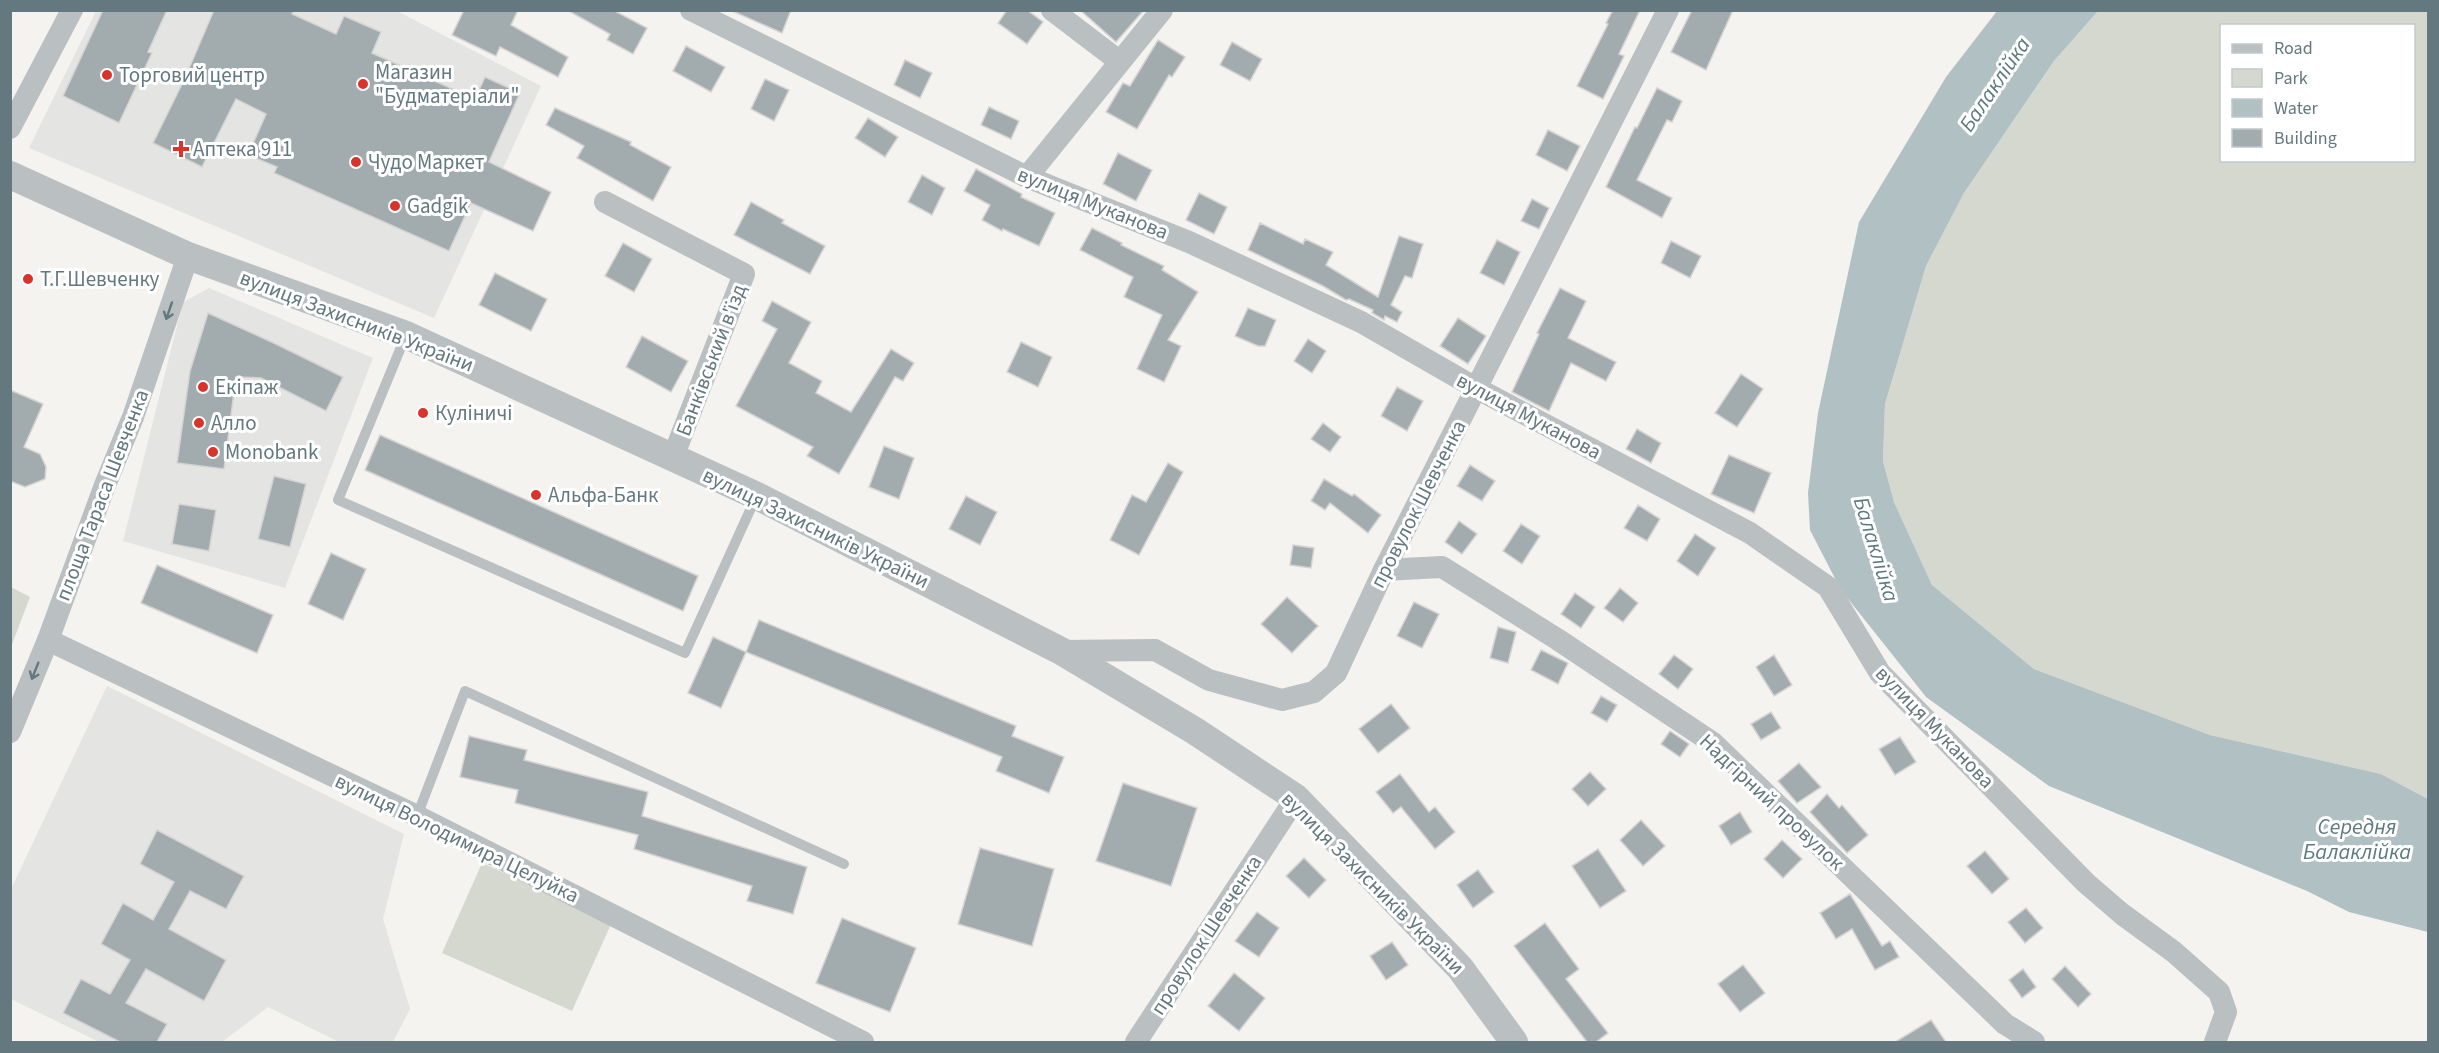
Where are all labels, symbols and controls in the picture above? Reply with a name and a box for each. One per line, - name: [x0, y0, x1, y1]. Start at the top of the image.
- legend: [2220, 24, 2415, 162]
- water label: Балаклійка: [1951, 31, 2038, 138]
- text: Road: [2274, 36, 2313, 61]
- place label: Магазин "Будматеріали": [375, 57, 519, 111]
- place label: Торговий центр: [119, 60, 265, 90]
- text: Park: [2274, 66, 2308, 91]
- marker: Торговий центр: [100, 68, 114, 82]
- marker: Магазин "Будматеріали": [356, 77, 370, 91]
- text: Water: [2274, 96, 2318, 121]
- text: Building: [2274, 126, 2337, 151]
- place label: Аптека 911: [193, 134, 292, 164]
- marker: Аптека 911: [174, 142, 188, 156]
- place label: Чудо Маркет: [368, 147, 485, 177]
- marker: Чудо Маркет: [349, 155, 363, 169]
- street label: вулиця Муканова: [1013, 159, 1173, 247]
- place label: Gadgik: [407, 191, 469, 221]
- marker: Gadgik: [388, 199, 402, 213]
- street label: вулиця Захисників України: [236, 262, 478, 380]
- place label: Т.Г.Шевченку: [40, 264, 160, 294]
- marker: Т.Г.Шевченку: [21, 272, 35, 286]
- street label: Банківський в'їзд: [668, 280, 754, 440]
- one-way arrow: [163, 301, 174, 320]
- street label: вулиця Муканова: [1451, 365, 1607, 467]
- place label: Екіпаж: [215, 372, 279, 402]
- marker: Екіпаж: [196, 380, 210, 394]
- street label: площа Тараса Шевченка: [48, 385, 156, 605]
- place label: Куліничі: [435, 398, 512, 428]
- marker: Куліничі: [416, 406, 430, 420]
- place label: Алло: [211, 408, 257, 438]
- street label: провулок Шевченка: [1363, 415, 1473, 593]
- marker: Алло: [192, 416, 206, 430]
- place label: Monobank: [225, 437, 319, 467]
- marker: Monobank: [206, 445, 220, 459]
- street label: вулиця Захисників України: [698, 460, 934, 596]
- place label: Альфа-Банк: [548, 480, 659, 510]
- marker: Альфа-Банк: [529, 488, 543, 502]
- water label: Балаклійка: [1845, 493, 1907, 606]
- street label: вулиця Муканова: [1869, 659, 2001, 795]
- one-way arrow: [29, 661, 40, 679]
- street label: Надгірний провулок: [1693, 727, 1852, 878]
- street label: вулиця Володимира Целуйка: [330, 766, 584, 910]
- street label: вулиця Захисників України: [1275, 785, 1471, 981]
- water label: Середня Балаклійка: [2303, 811, 2411, 868]
- street label: провулок Шевченка: [1143, 849, 1269, 1021]

